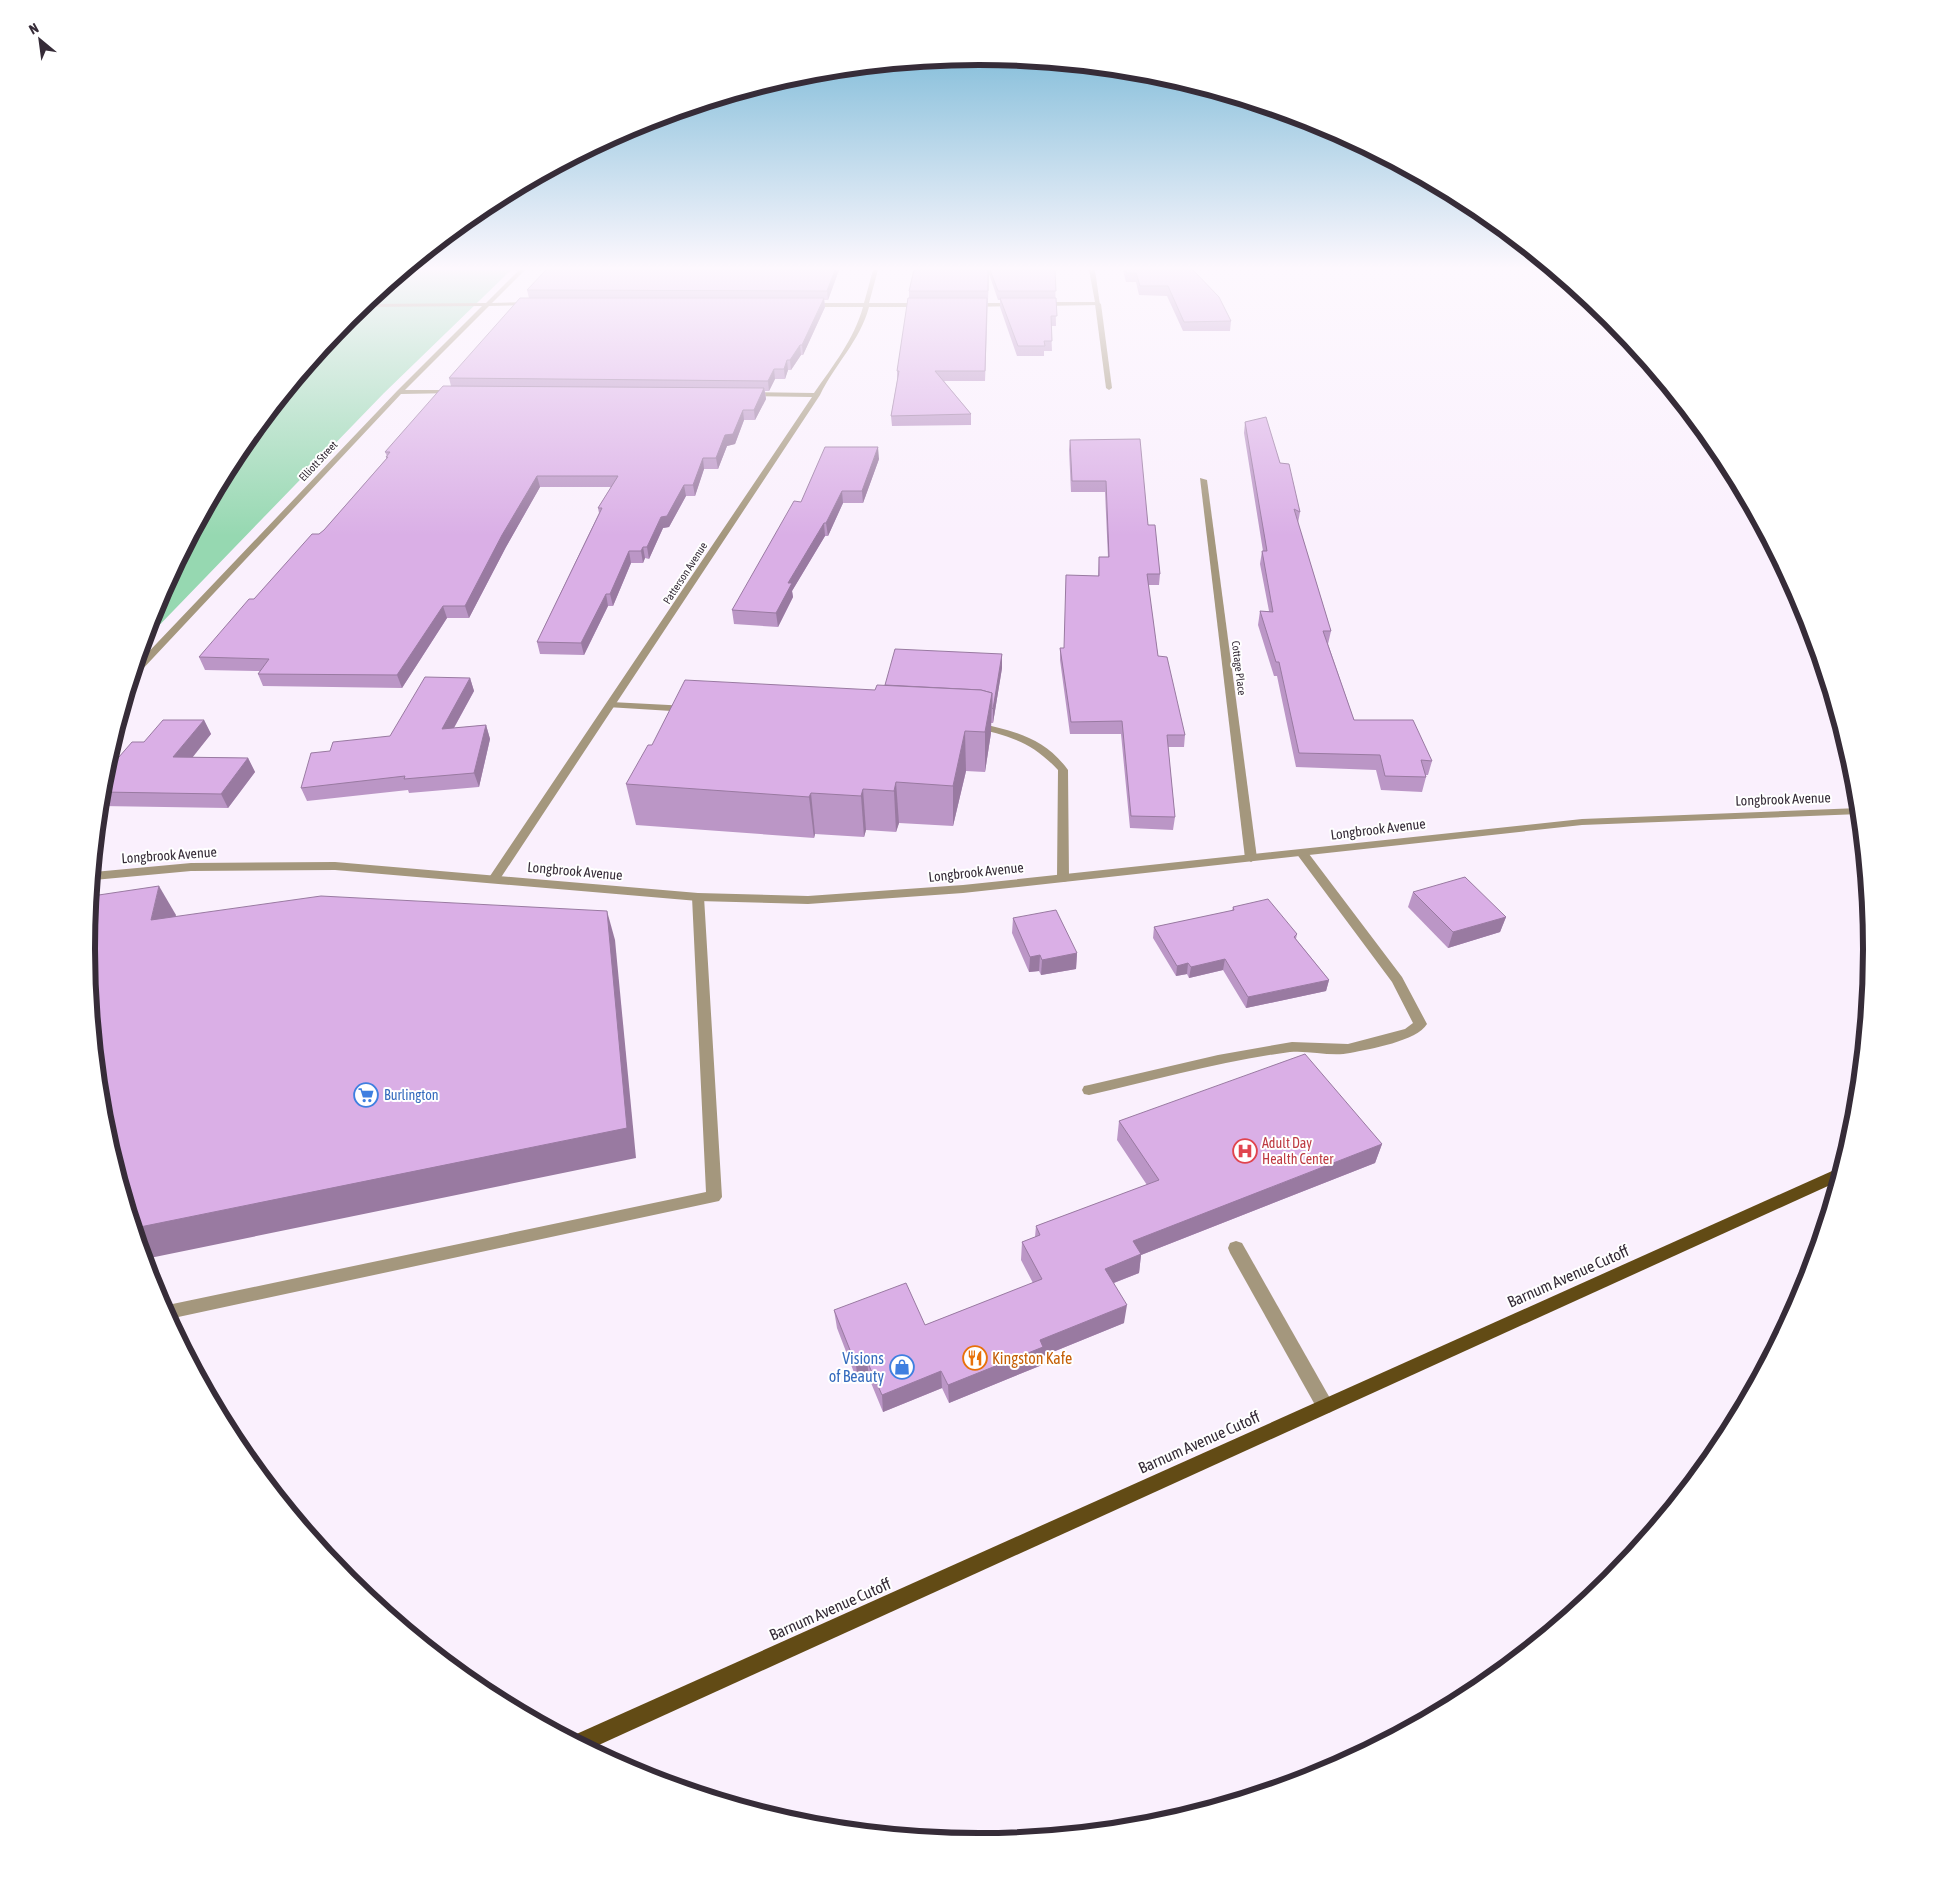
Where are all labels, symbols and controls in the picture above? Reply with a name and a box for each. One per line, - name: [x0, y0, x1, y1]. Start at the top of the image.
- north arrow: [15, 15, 65, 65]
- text: N: [26, 20, 41, 38]
- street label: Elliott Street: [296, 439, 340, 483]
- street label: Patterson Avenue: [661, 540, 709, 606]
- street label: Cottage Place: [1230, 640, 1248, 696]
- street label: Longbrook Avenue: [1735, 789, 1831, 809]
- street label: Longbrook Avenue: [1330, 815, 1426, 843]
- street label: Longbrook Avenue: [121, 844, 217, 866]
- street label: Longbrook Avenue: [527, 859, 623, 883]
- street label: Longbrook Avenue: [928, 859, 1024, 885]
- supermarket icon: Burlington: [353, 1082, 379, 1108]
- place label: Burlington: [384, 1087, 439, 1103]
- place label: Adult Day Health Center: [1262, 1135, 1334, 1167]
- hospital icon: Adult Day Health Center: [1232, 1138, 1258, 1164]
- street label: Barnum Avenue Cutoff: [1505, 1241, 1632, 1311]
- restaurant icon: Kingston Kafe: [962, 1345, 988, 1371]
- place label: Visions of Beauty: [829, 1349, 884, 1386]
- place label: Kingston Kafe: [992, 1349, 1072, 1368]
- shop icon: Visions of Beauty: [889, 1354, 915, 1380]
- street label: Barnum Avenue Cutoff: [1136, 1407, 1263, 1477]
- street label: Barnum Avenue Cutoff: [767, 1574, 894, 1644]

